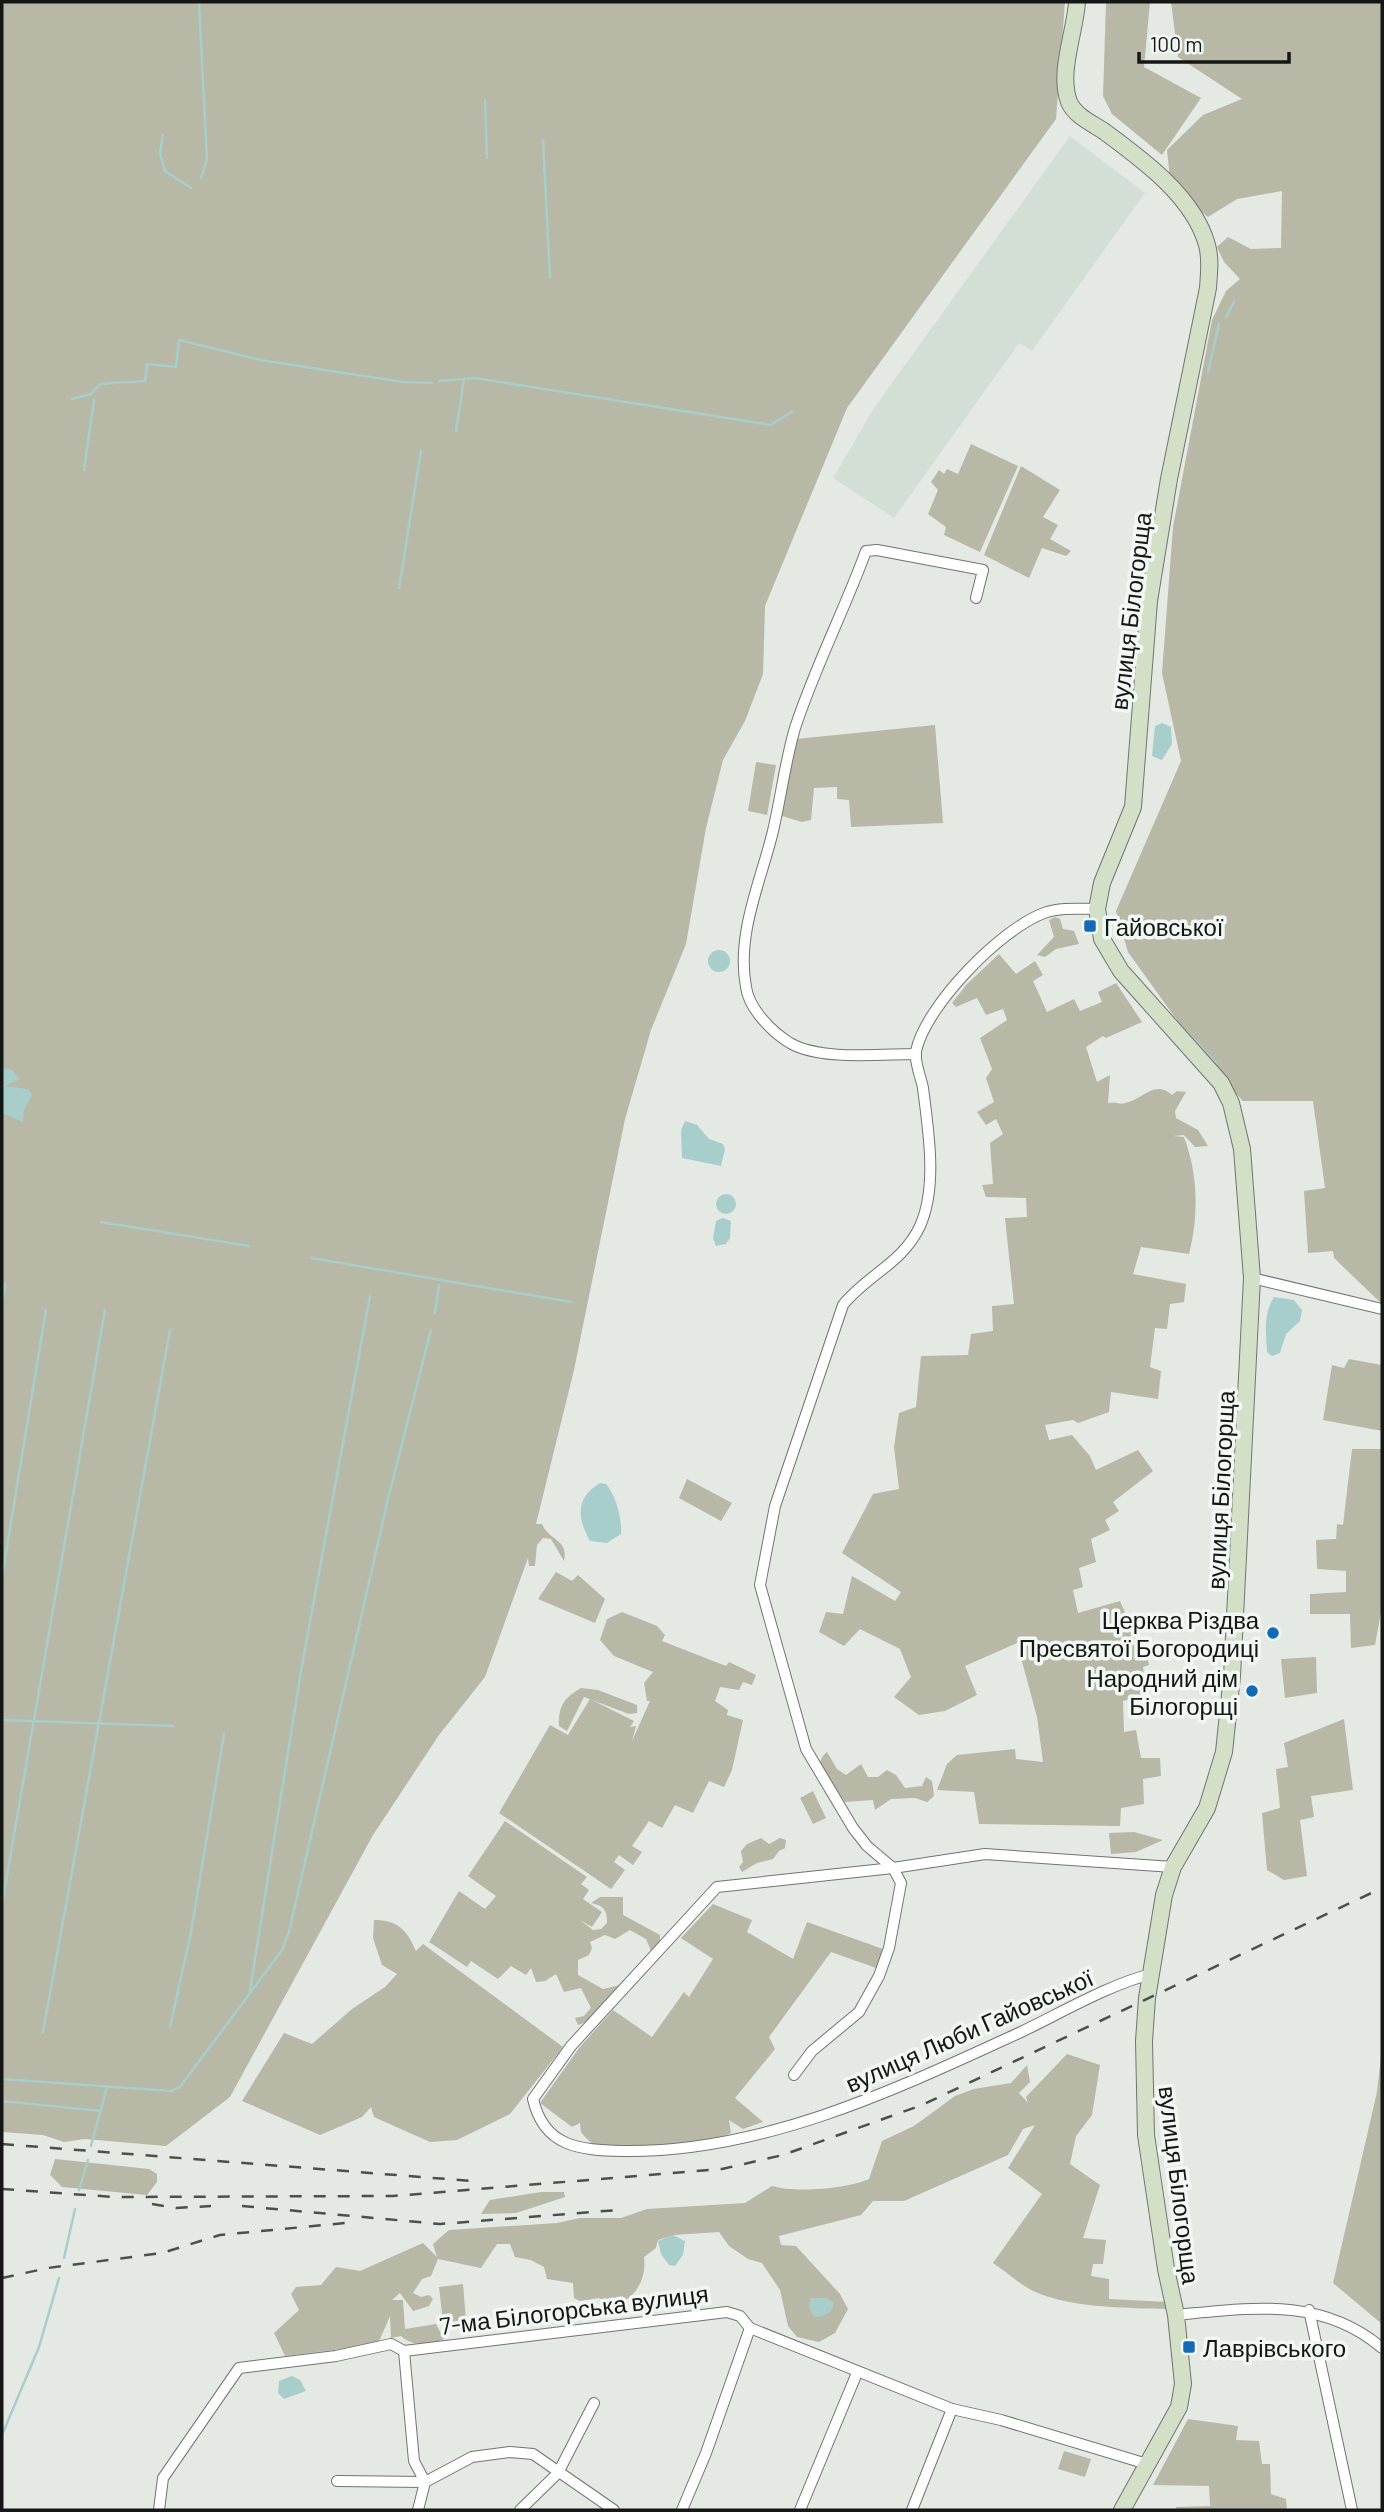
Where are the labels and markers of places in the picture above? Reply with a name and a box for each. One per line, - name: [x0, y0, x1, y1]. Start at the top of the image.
- place label: Гайовської: [1104, 912, 1224, 941]
- marker: Гайовської: [1082, 918, 1098, 934]
- place label: Церква Різдва Пресвятої Богородиці: [1019, 1605, 1260, 1662]
- marker: Церква Різдва Пресвятої Богородиці: [1265, 1625, 1281, 1641]
- place label: Народний дім Білогорщі: [1086, 1663, 1238, 1720]
- marker: Народний дім Білогорщі: [1244, 1683, 1260, 1699]
- place label: Лаврівського: [1203, 2333, 1346, 2362]
- marker: Лаврівського: [1181, 2339, 1197, 2355]

